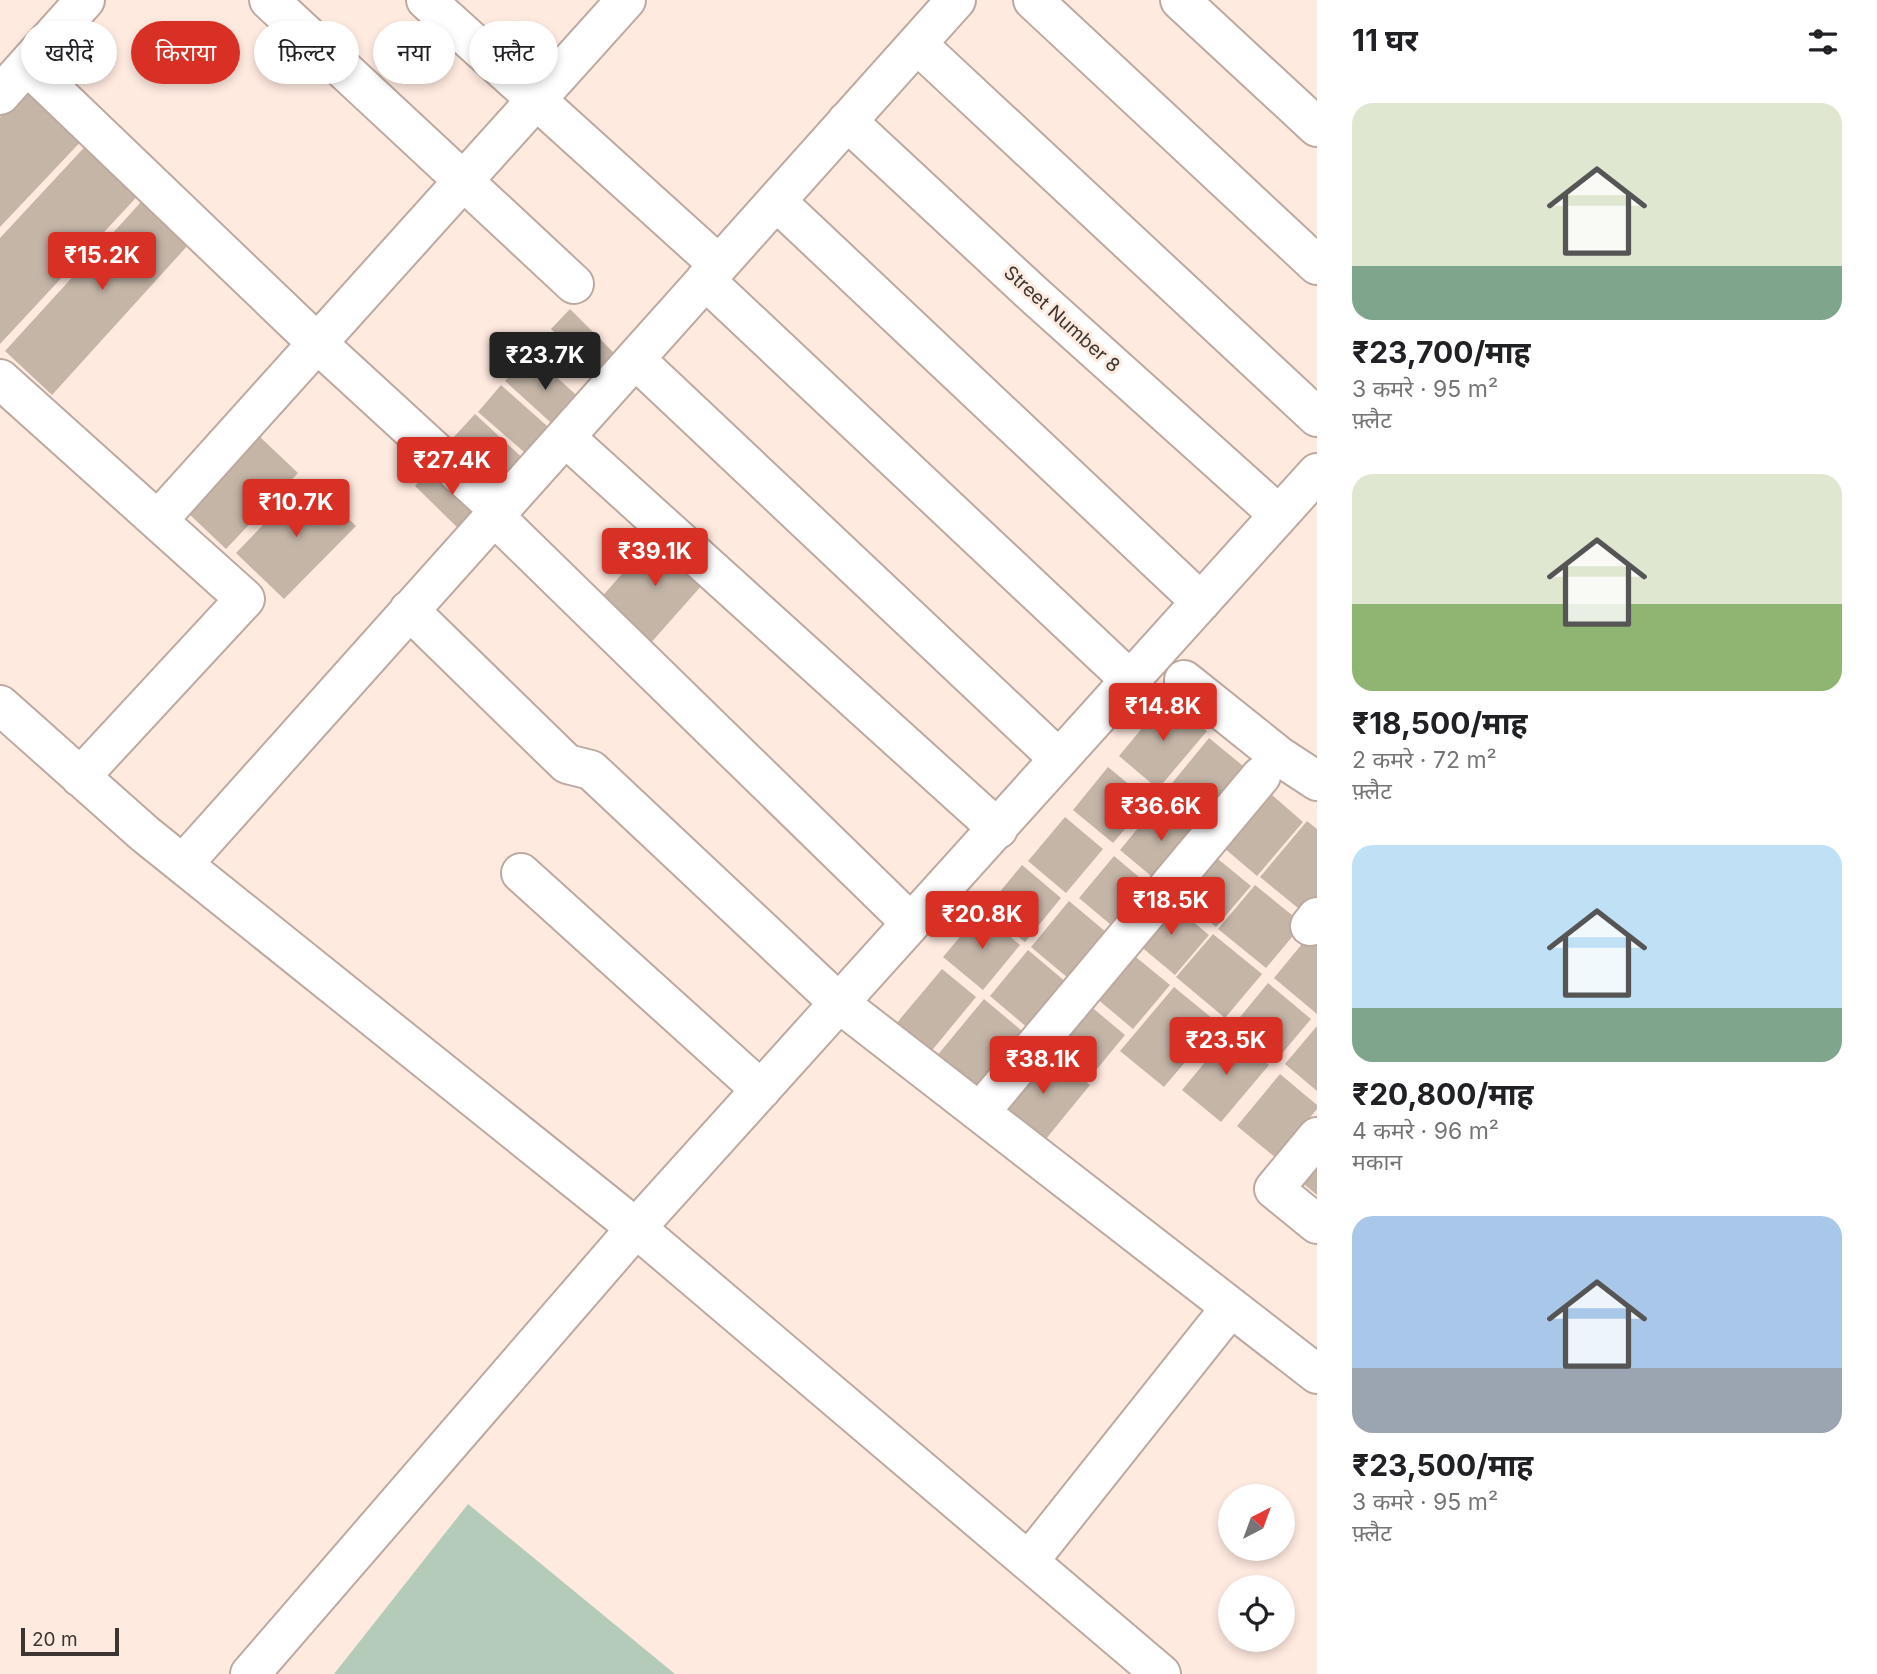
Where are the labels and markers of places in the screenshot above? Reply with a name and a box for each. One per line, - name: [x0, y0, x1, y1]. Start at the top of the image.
- pin: ₹15.2K: [45, 232, 159, 292]
- pin: ₹23.7K: [488, 332, 602, 392]
- pin: ₹27.4K: [395, 438, 509, 497]
- pin: ₹10.7K: [239, 480, 353, 539]
- pin: ₹39.1K: [598, 528, 712, 588]
- pin: ₹14.8K: [1106, 684, 1220, 743]
- pin: ₹36.6K: [1104, 784, 1218, 843]
- pin: ₹18.5K: [1114, 878, 1228, 937]
- pin: ₹20.8K: [925, 892, 1039, 951]
- pin: ₹23.5K: [1169, 1018, 1283, 1077]
- pin: ₹38.1K: [986, 1036, 1100, 1096]

